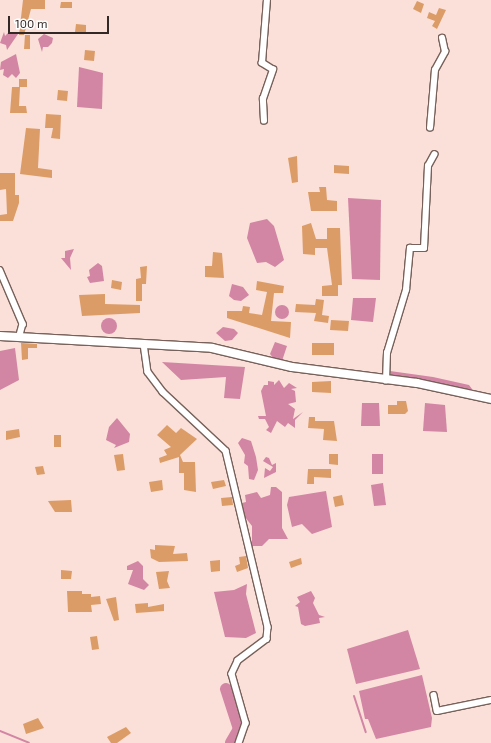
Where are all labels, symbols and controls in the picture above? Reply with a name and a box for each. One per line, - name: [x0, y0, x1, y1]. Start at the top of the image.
- scale bar: [10, 8, 111, 34]
- text: 100 m: [15, 16, 47, 30]

